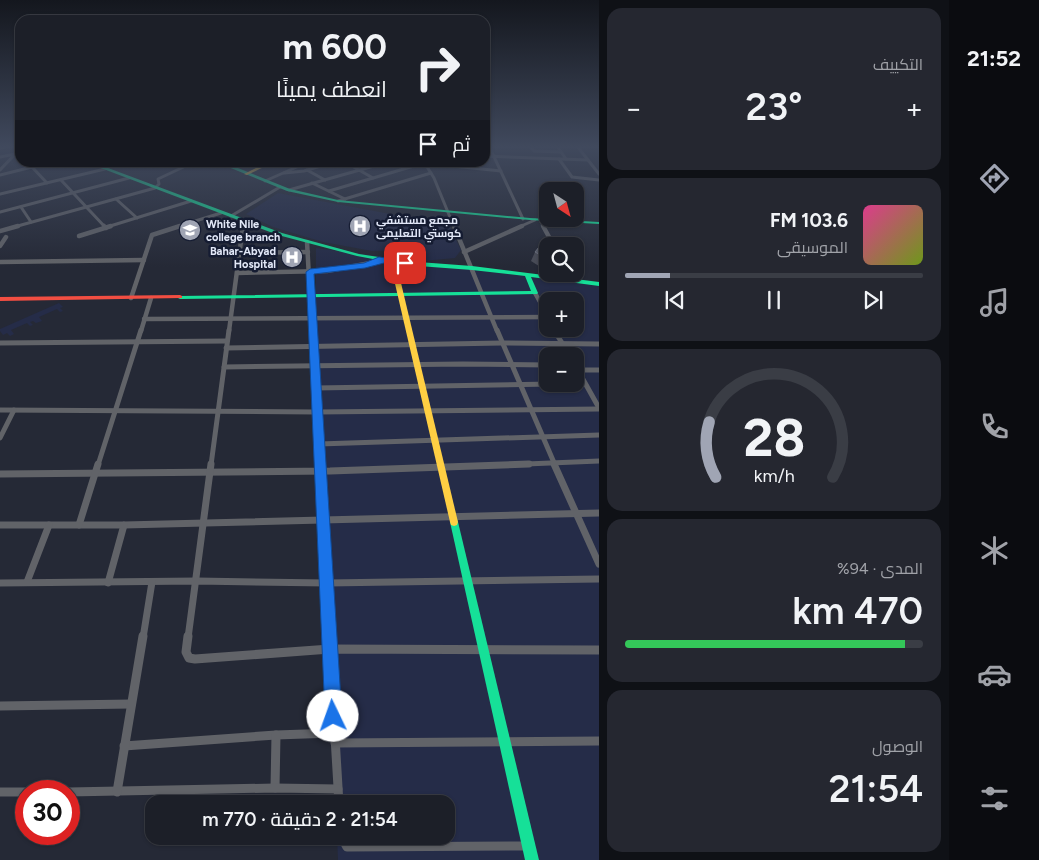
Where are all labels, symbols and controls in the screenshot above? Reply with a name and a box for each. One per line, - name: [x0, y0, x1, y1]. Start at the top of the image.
- text: 600 m: [282, 26, 387, 68]
- icon: right: [405, 35, 470, 100]
- text: 21:52: [967, 45, 1021, 72]
- text: التكييف: [873, 55, 923, 74]
- text: انعطف يمينًا: [276, 76, 387, 103]
- text: 23°: [746, 84, 802, 130]
- text: −: [625, 91, 642, 125]
- text: +: [906, 91, 923, 125]
- icon: arrive: [414, 130, 442, 158]
- text: ثم: [452, 133, 470, 156]
- icon: directions: [977, 161, 1012, 196]
- north arrow: [539, 182, 584, 228]
- map controls: [539, 182, 584, 392]
- text: 103.6 FM: [770, 209, 848, 232]
- hospital icon: مجمع مستشفي كوستي التعليمى: [348, 214, 372, 238]
- place label: مجمع مستشفي كوستي التعليمى: [376, 214, 461, 243]
- school or university icon: White Nile college branch: [178, 218, 202, 242]
- place label: White Nile college branch: [206, 218, 280, 244]
- button: search: [539, 237, 584, 282]
- text: الموسيقى: [777, 238, 848, 257]
- pin: [384, 242, 426, 284]
- place label: Bahar-Abyad Hospital: [210, 245, 276, 271]
- hospital icon: Bahar-Abyad Hospital: [280, 245, 304, 269]
- icon: arrive: [391, 249, 419, 277]
- icon: music: [977, 285, 1012, 320]
- icon: previous: [661, 286, 689, 314]
- icon: pause: [760, 286, 788, 314]
- icon: next: [859, 286, 887, 314]
- button: +: [539, 292, 584, 337]
- button: −: [539, 347, 584, 392]
- text: 28: [743, 407, 805, 469]
- icon: phone: [977, 409, 1012, 444]
- text: km/h: [754, 465, 794, 486]
- icon: climate: [977, 533, 1012, 568]
- text: المدى · 94%: [837, 559, 923, 578]
- text: 470 km: [792, 588, 923, 634]
- icon: car: [977, 657, 1012, 692]
- position arrow: [306, 689, 358, 741]
- text: الوصول: [872, 737, 923, 756]
- text: 21:54: [829, 766, 923, 812]
- speed limit sign: 30: [15, 780, 80, 845]
- icon: filters: [977, 781, 1012, 816]
- text: 21:54 · 2 دقيقة · 770 m: [202, 808, 398, 831]

